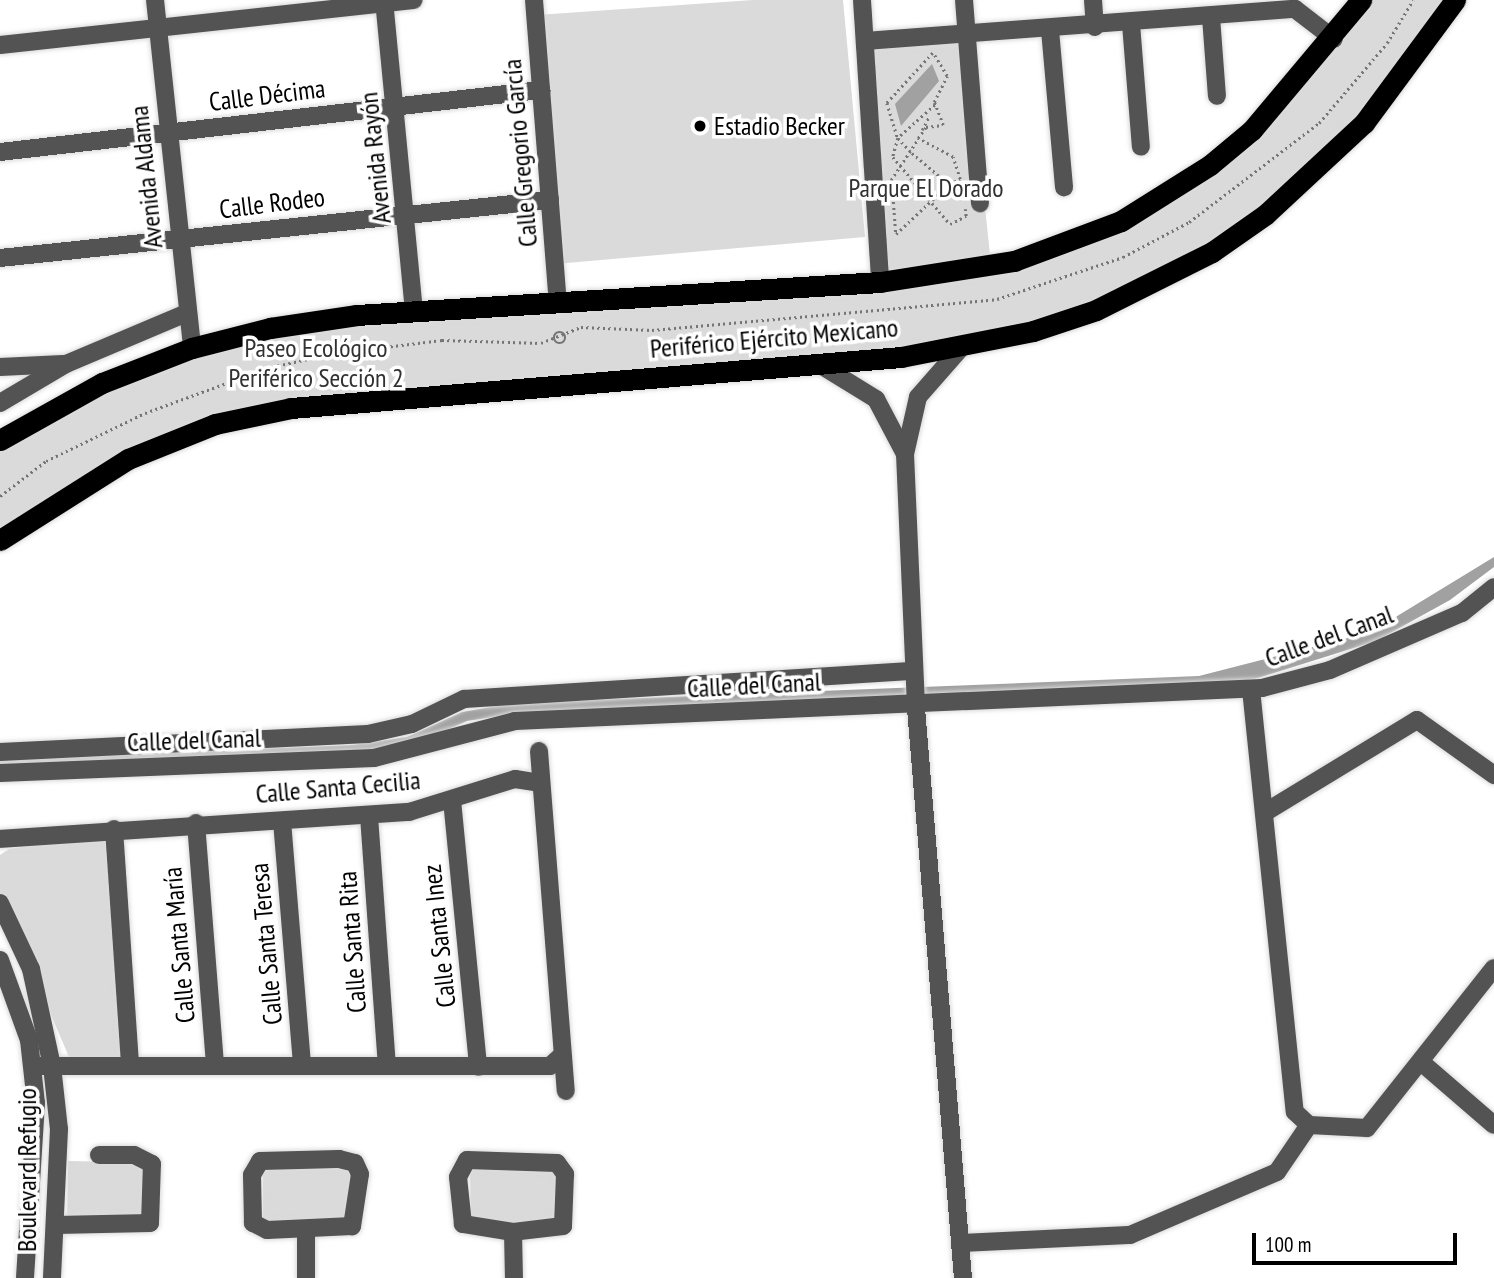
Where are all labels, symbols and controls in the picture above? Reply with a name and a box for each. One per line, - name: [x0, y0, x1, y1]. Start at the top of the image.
- street label: Calle Gregorio García: [496, 58, 544, 248]
- street label: Calle Décima: [207, 72, 327, 118]
- street label: Avenida Rayón: [353, 91, 397, 225]
- street label: Avenida Aldama: [123, 104, 169, 250]
- place label: Estadio Becker: [714, 110, 845, 142]
- marker: Estadio Becker: [692, 118, 708, 134]
- park label: Parque El Dorado: [849, 172, 1003, 204]
- street label: Calle Rodeo: [217, 181, 327, 225]
- street label: Periférico Ejército Mexicano: [649, 312, 899, 364]
- park label: Paseo Ecológico Periférico Sección 2: [228, 332, 404, 394]
- street label: Calle del Canal: [1261, 598, 1397, 674]
- street label: Calle del Canal: [686, 666, 822, 704]
- street label: Calle del Canal: [127, 722, 261, 758]
- street label: Calle Santa Cecilia: [254, 764, 422, 810]
- street label: Calle Santa Teresa: [243, 861, 289, 1027]
- street label: Calle Santa Inez: [416, 863, 462, 1009]
- street label: Calle Santa María: [157, 866, 201, 1024]
- street label: Calle Santa Rita: [331, 870, 373, 1014]
- street label: Boulevard Refugio: [11, 1088, 43, 1252]
- scale bar: [1256, 1218, 1461, 1262]
- text: 100 m: [1265, 1231, 1311, 1258]

